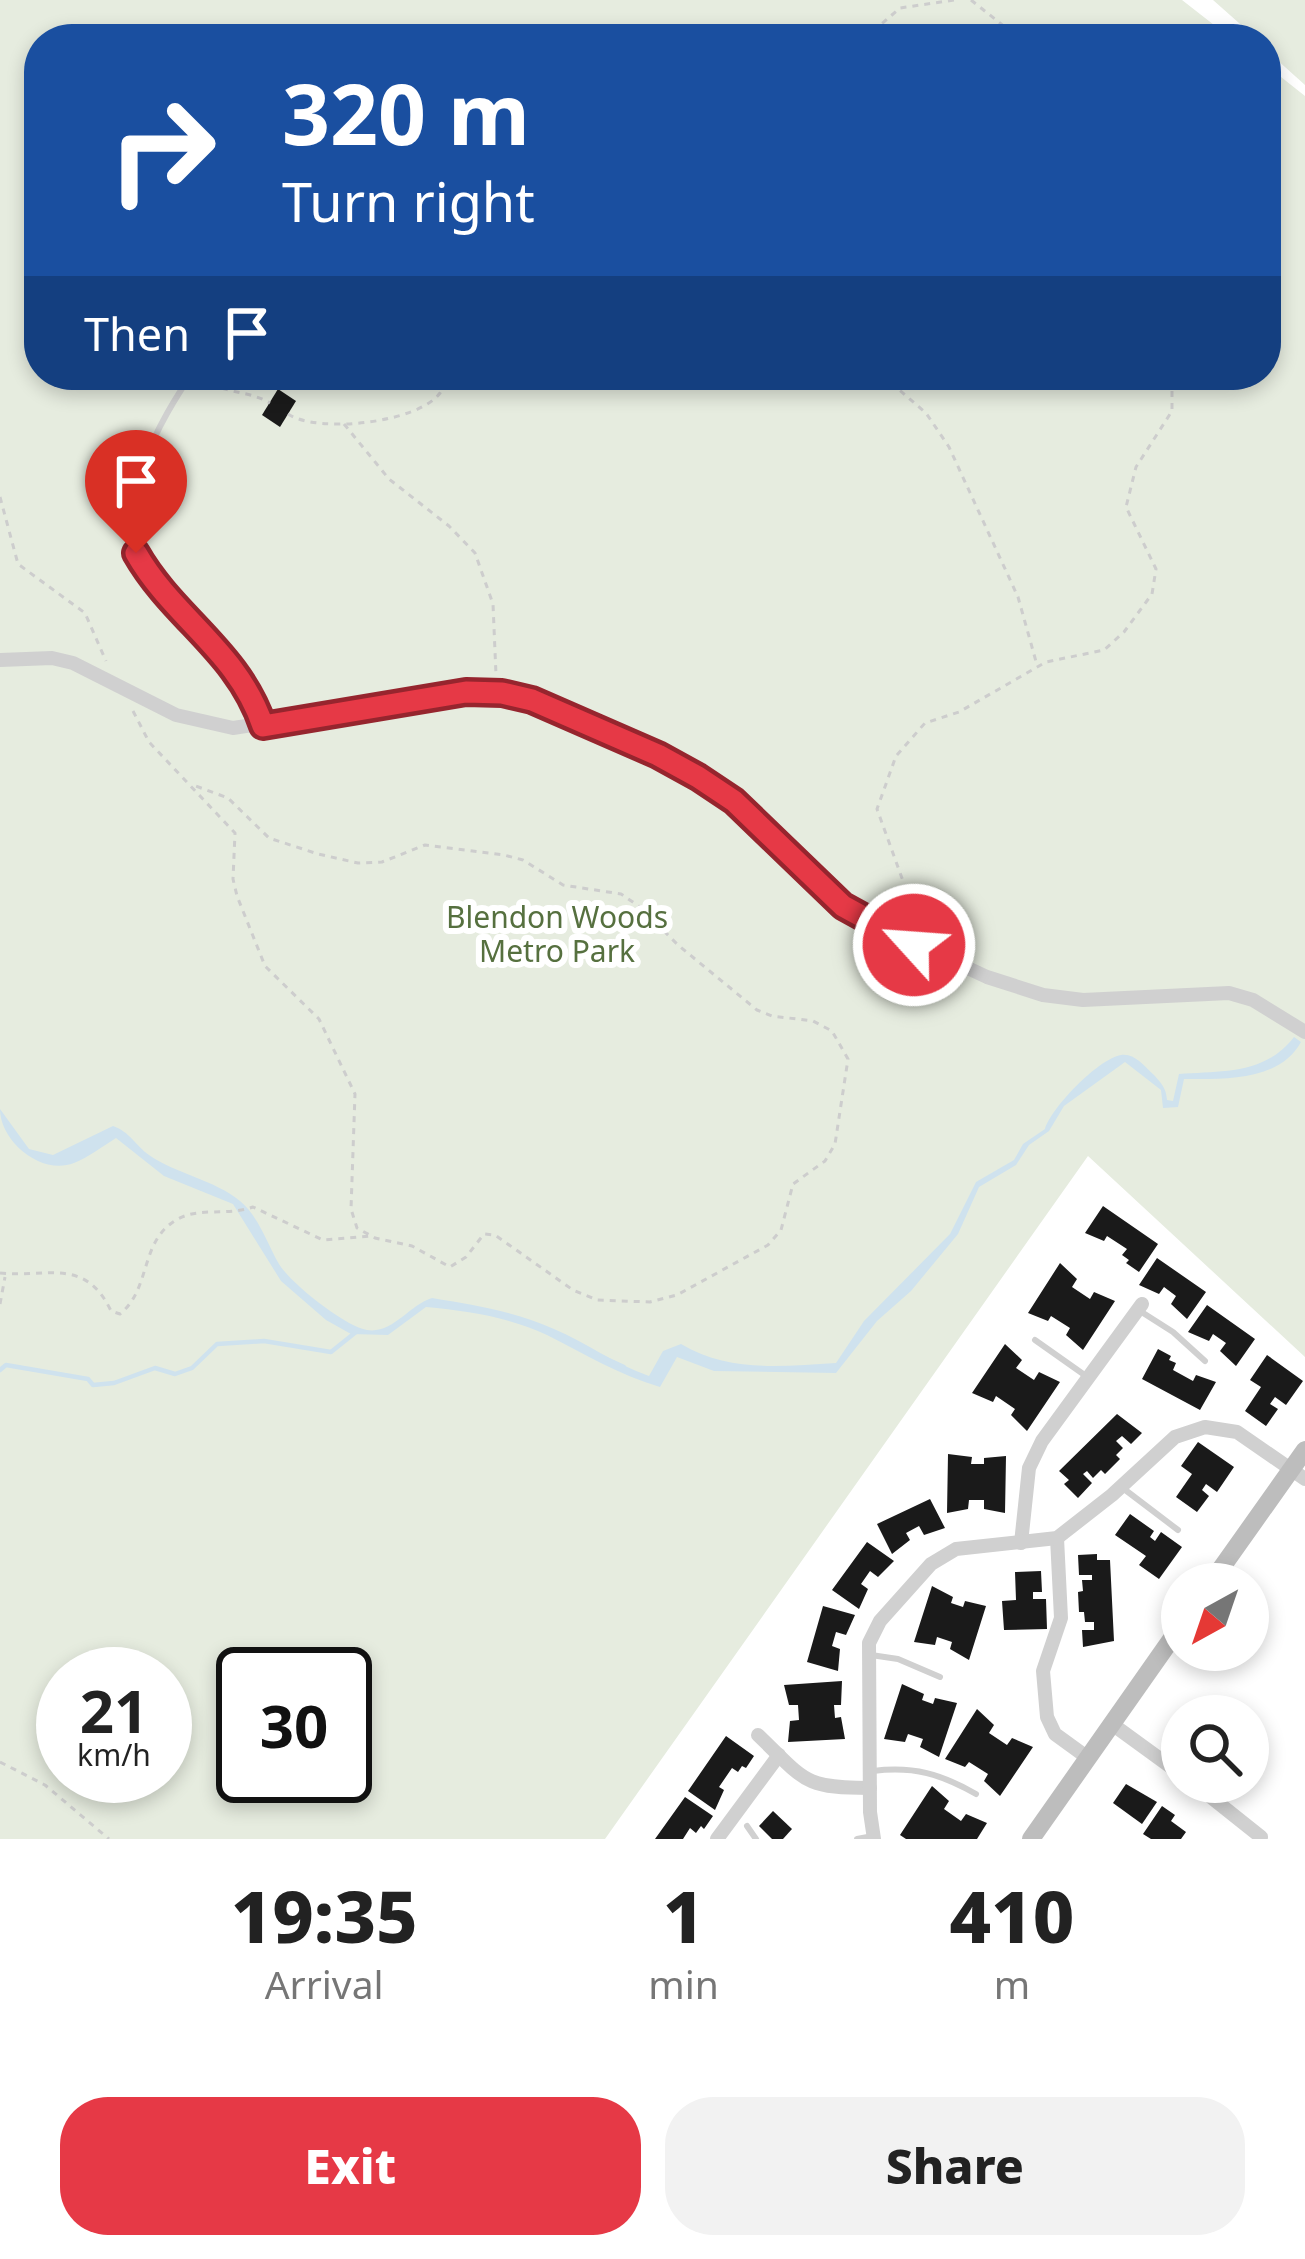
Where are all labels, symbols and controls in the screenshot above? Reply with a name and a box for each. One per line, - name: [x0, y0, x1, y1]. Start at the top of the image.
- text: 320 m: [282, 55, 530, 170]
- icon: right: [84, 72, 240, 228]
- text: Turn right: [282, 164, 535, 238]
- icon: arrive: [214, 300, 280, 366]
- text: Then: [84, 303, 190, 364]
- pin: [85, 430, 187, 553]
- icon: arrive: [103, 448, 169, 514]
- position arrow: [851, 882, 977, 1008]
- park label: Blendon Woods Metro Park: [446, 896, 668, 971]
- north arrow: [1161, 1563, 1269, 1671]
- map controls: [1161, 1563, 1269, 1803]
- speed limit sign: 30: [216, 1647, 372, 1803]
- text: 21: [80, 1669, 148, 1751]
- button: search: [1161, 1695, 1269, 1803]
- text: km/h: [77, 1734, 151, 1775]
- text: 19:35: [231, 1866, 418, 1964]
- text: 1: [663, 1866, 704, 1964]
- text: 410: [950, 1866, 1074, 1964]
- text: Arrival: [265, 1957, 384, 2010]
- text: min: [648, 1957, 719, 2010]
- text: m: [994, 1957, 1030, 2010]
- button: Exit: [60, 2097, 641, 2235]
- button: Share: [665, 2097, 1245, 2235]

